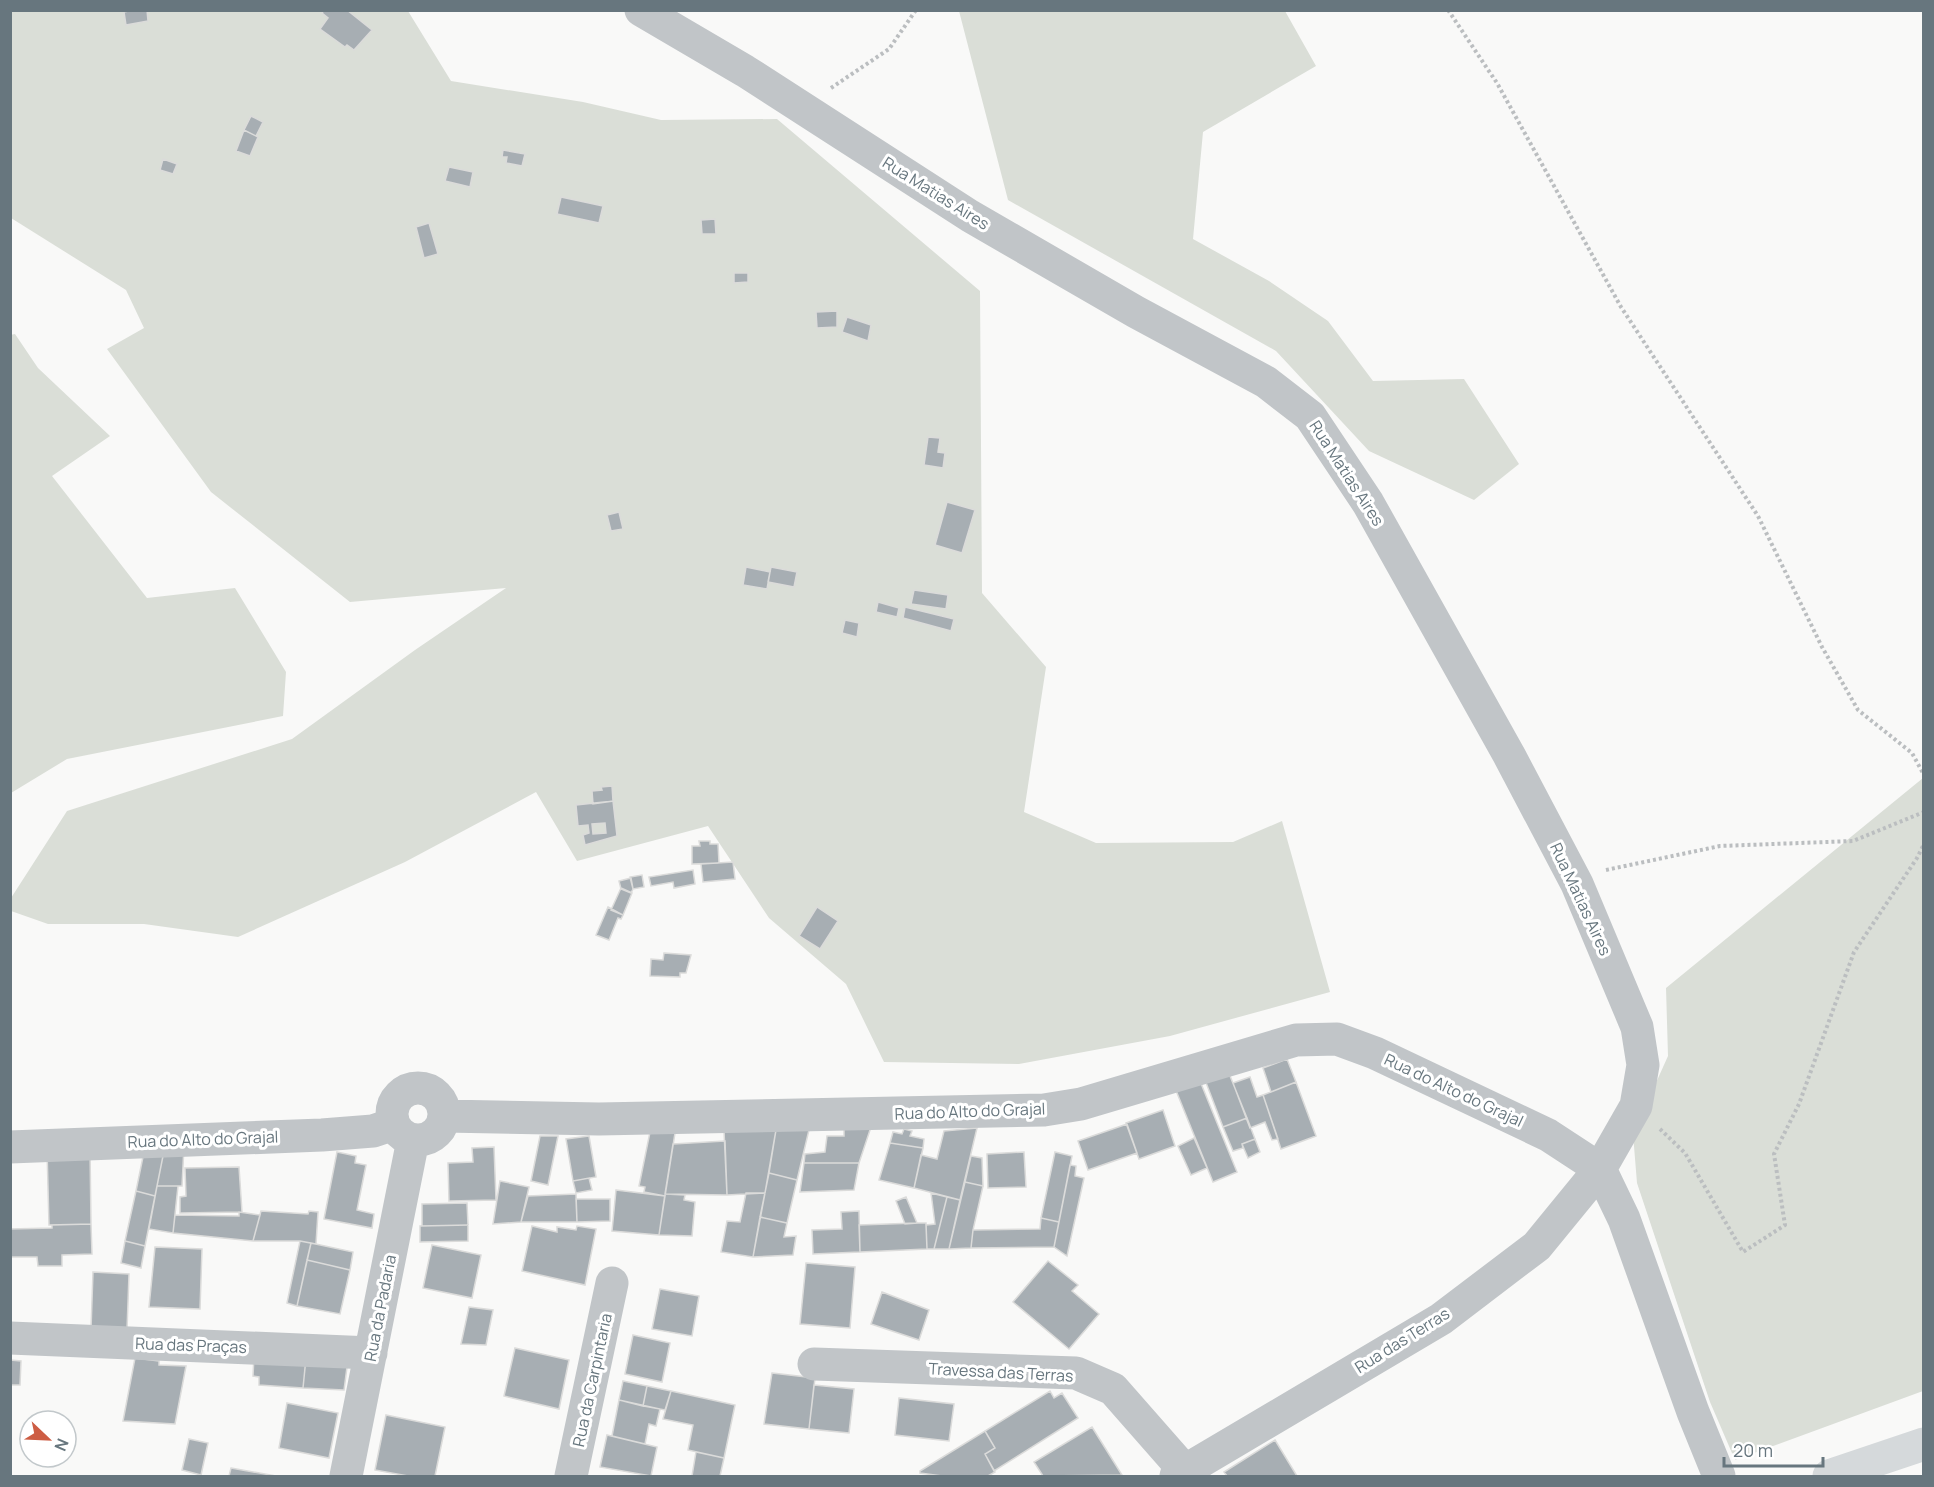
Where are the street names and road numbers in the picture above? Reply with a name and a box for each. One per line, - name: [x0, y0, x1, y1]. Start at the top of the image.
- street label: Rua Matias Aires: [878, 151, 994, 235]
- street label: Rua Matias Aires: [1305, 416, 1389, 530]
- street label: Rua Matias Aires: [1545, 839, 1617, 959]
- street label: Rua do Alto do Grajal: [1381, 1048, 1527, 1132]
- street label: Rua do Alto do Grajal: [894, 1097, 1046, 1125]
- street label: Rua do Alto do Grajal: [127, 1125, 279, 1153]
- street label: Rua da Padaria: [359, 1253, 401, 1363]
- street label: Rua das Terras: [1350, 1302, 1454, 1378]
- street label: Rua da Carpintaria: [567, 1311, 617, 1449]
- street label: Rua das Praças: [135, 1332, 247, 1358]
- street label: Travessa das Terras: [928, 1357, 1074, 1387]

